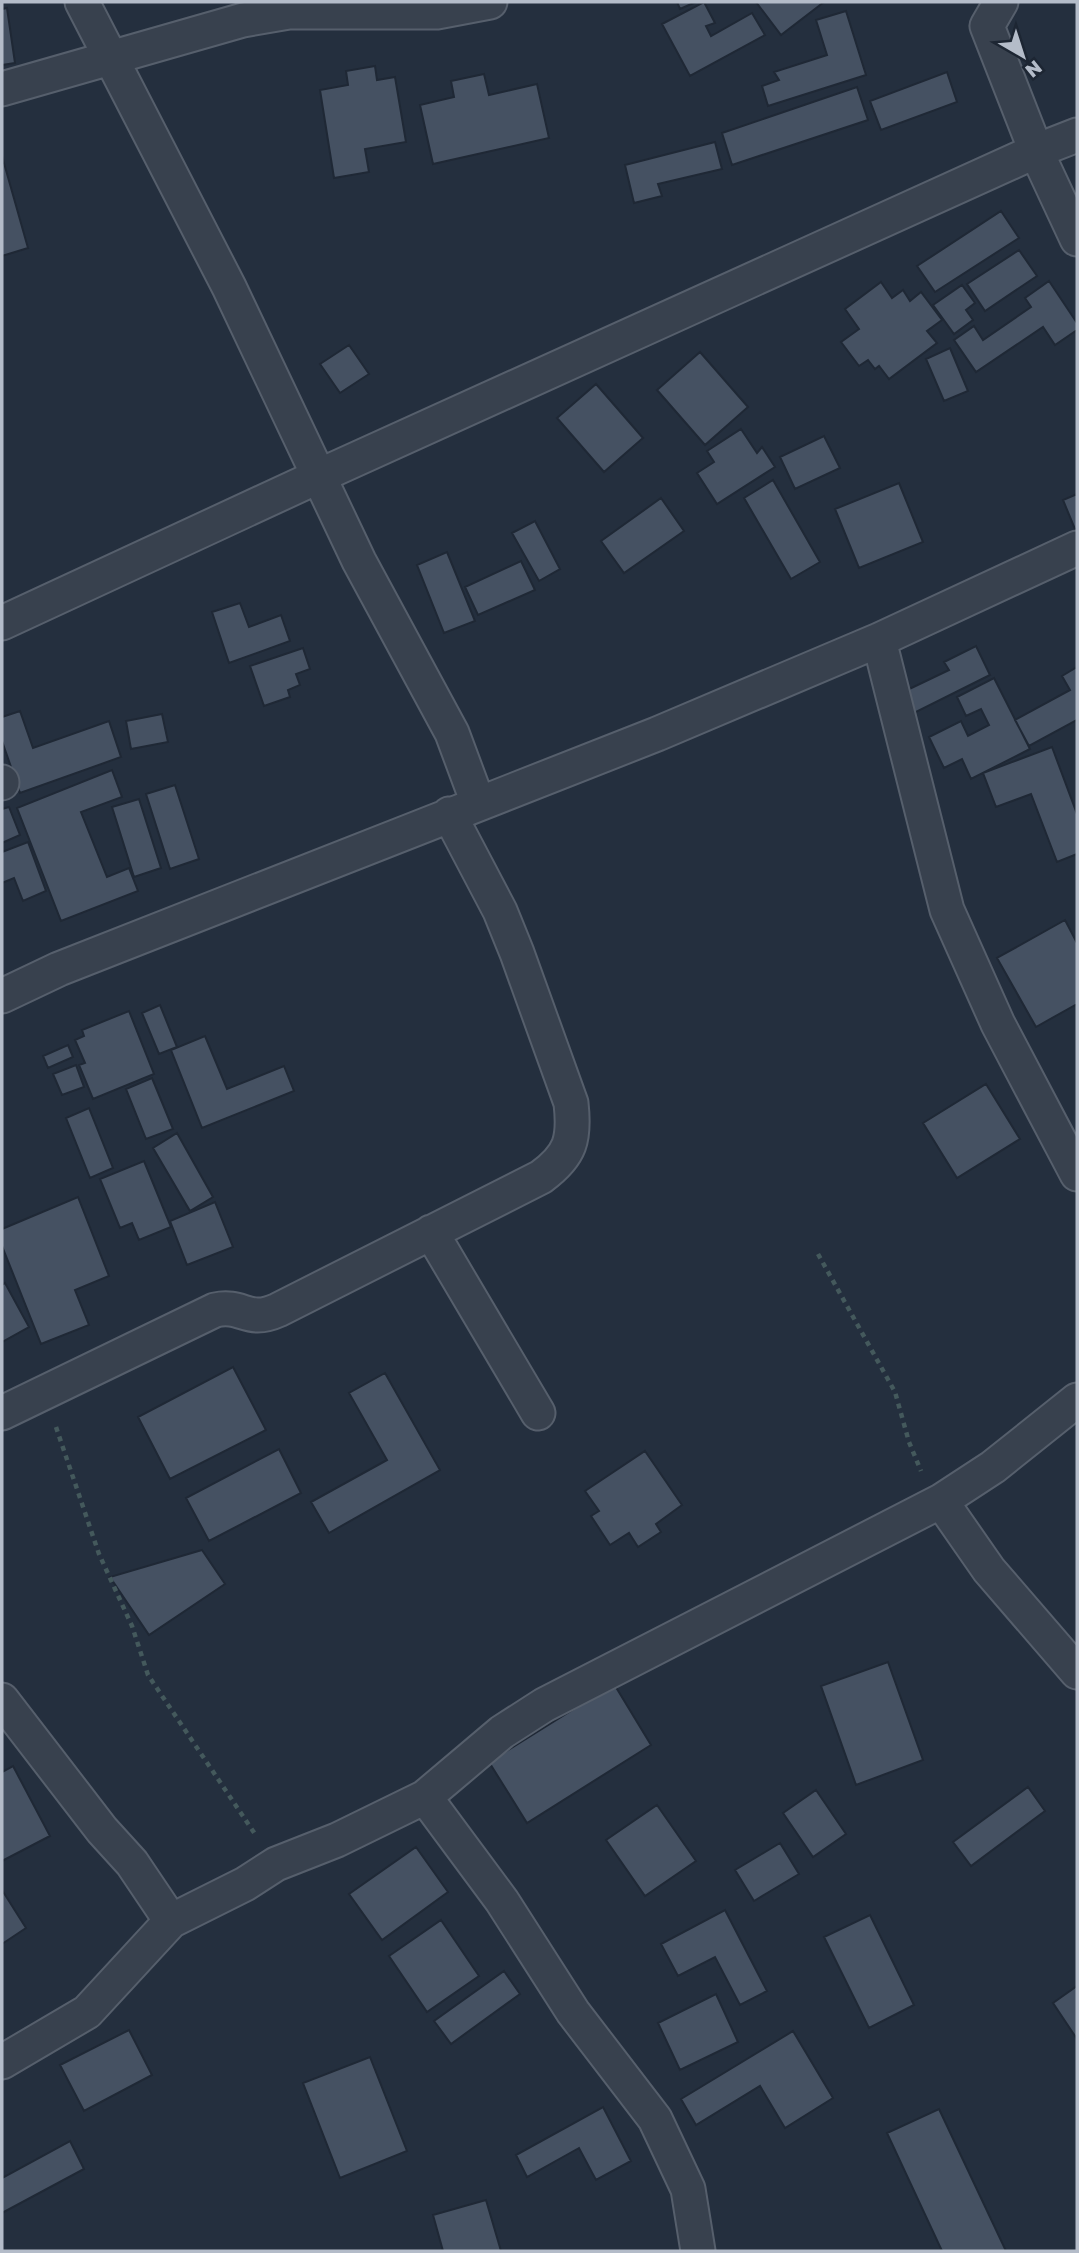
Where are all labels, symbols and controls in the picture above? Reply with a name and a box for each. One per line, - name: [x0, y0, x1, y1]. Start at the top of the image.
- north arrow: [988, 21, 1058, 91]
- text: N: [1021, 56, 1047, 83]

